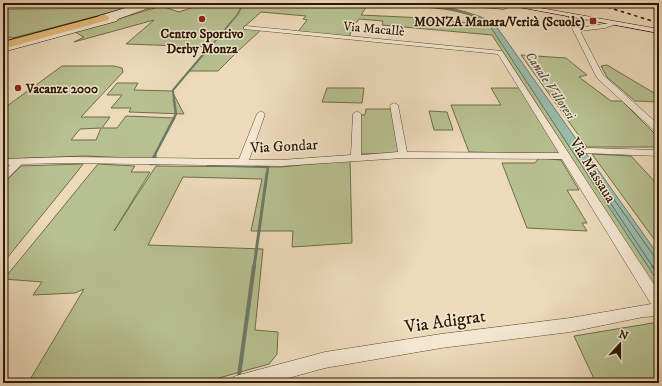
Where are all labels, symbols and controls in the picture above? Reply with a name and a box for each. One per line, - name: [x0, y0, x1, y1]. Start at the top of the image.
- marker: Centro Sportivo Derby Monza: [197, 14, 207, 24]
- place label: MONZA Manara/Verità (Scuole): [414, 14, 586, 31]
- marker: MONZA Manara/Verità (Scuole): [588, 16, 598, 26]
- street label: Via Macallè: [342, 18, 405, 40]
- place label: Centro Sportivo Derby Monza: [161, 26, 244, 58]
- water label: Canale Villoresi: [522, 49, 580, 124]
- place label: Vacanze 2000: [25, 81, 98, 97]
- marker: Vacanze 2000: [13, 83, 23, 93]
- street label: Via Massaua: [565, 133, 620, 207]
- street label: Via Gondar: [249, 135, 319, 158]
- street label: Via Adigrat: [402, 305, 487, 339]
- north arrow: [600, 324, 640, 364]
- text: N: [617, 327, 630, 344]

